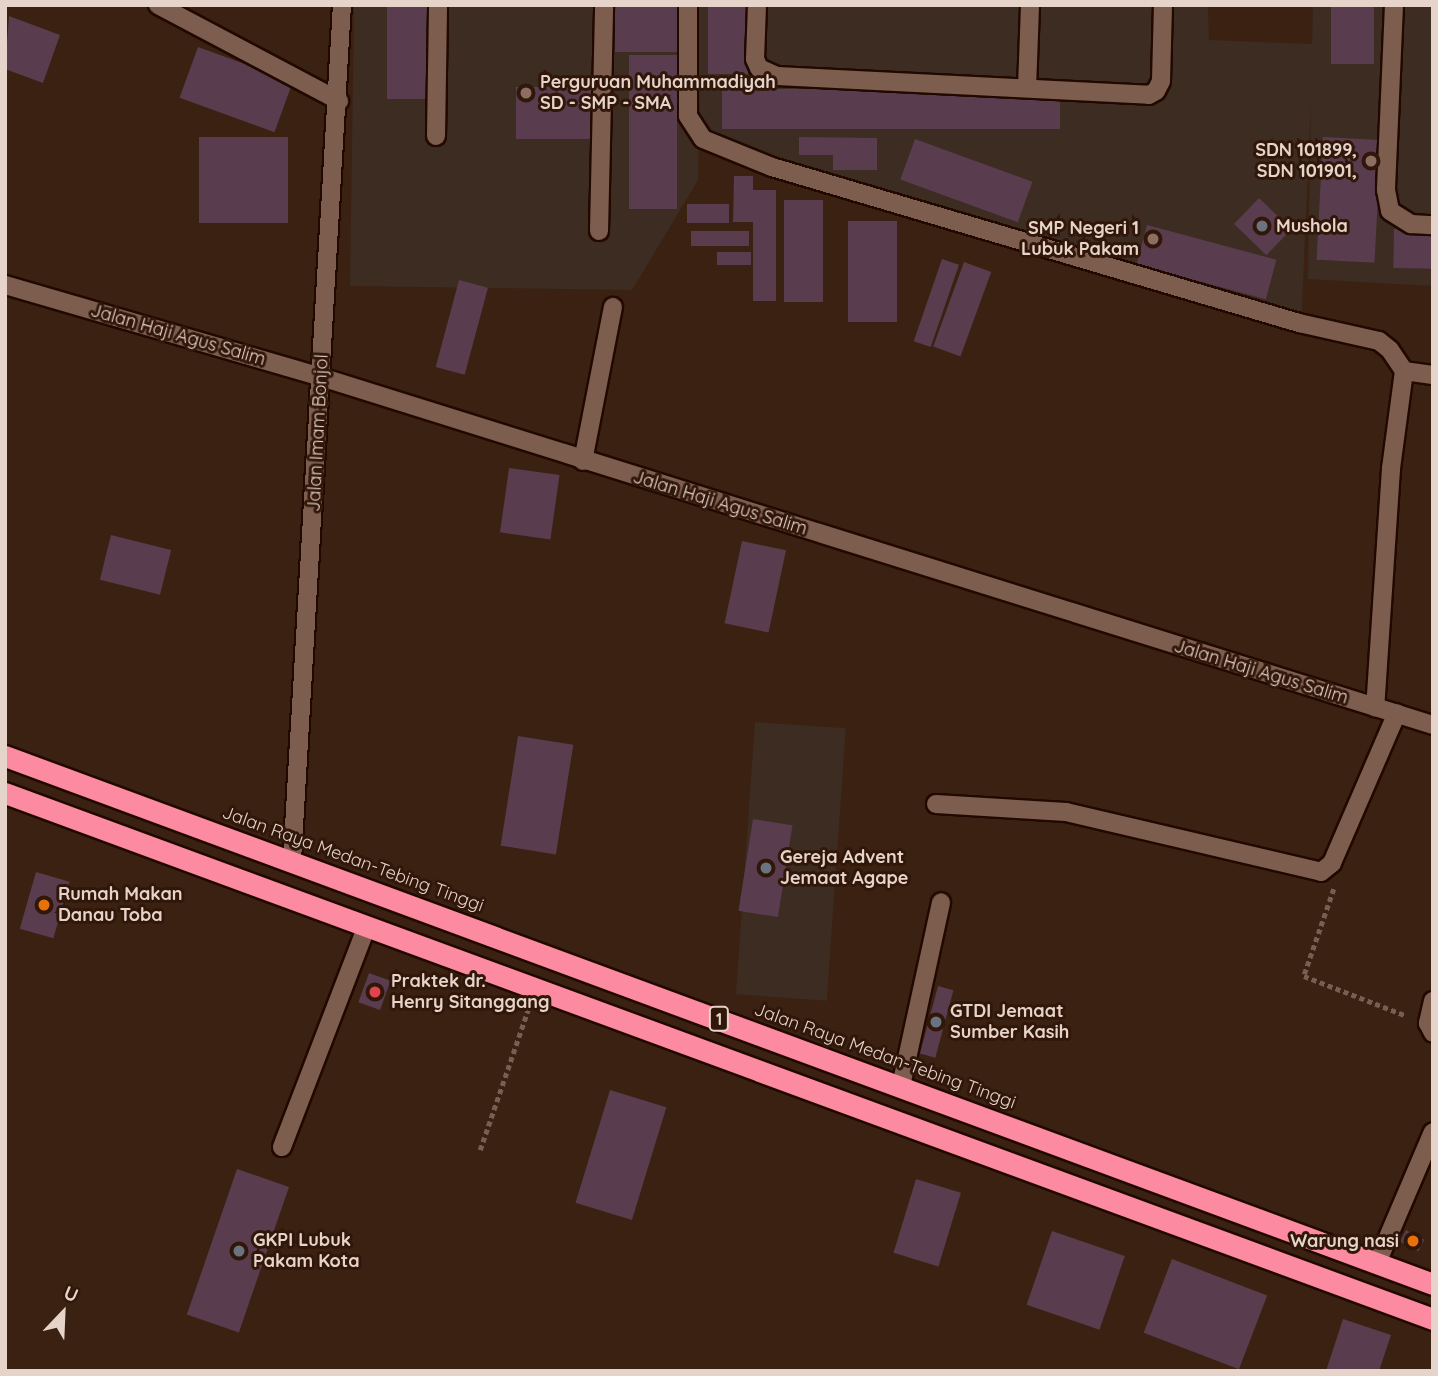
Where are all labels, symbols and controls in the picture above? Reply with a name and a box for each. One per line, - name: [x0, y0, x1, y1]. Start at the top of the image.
- place label: Perguruan Muhammadiyah SD - SMP - SMA: [540, 72, 776, 114]
- marker: Perguruan Muhammadiyah SD - SMP - SMA: [518, 85, 534, 101]
- place label: SDN 101899, SDN 101901,: [1255, 140, 1357, 182]
- marker: SDN 101899, SDN 101901,: [1363, 153, 1379, 169]
- place label: Mushola: [1276, 215, 1348, 237]
- place label: SMP Negeri 1 Lubuk Pakam: [1021, 218, 1139, 260]
- marker: Mushola: [1254, 218, 1270, 234]
- marker: SMP Negeri 1 Lubuk Pakam: [1145, 231, 1161, 247]
- street label: Jalan Haji Agus Salim: [88, 300, 268, 370]
- street label: Jalan Imam Bonjol: [303, 354, 333, 512]
- street label: Jalan Haji Agus Salim: [630, 466, 810, 540]
- street label: Jalan Haji Agus Salim: [1171, 635, 1351, 709]
- street label: Jalan Raya Medan-Tebing Tinggi: [219, 802, 487, 916]
- place label: Gereja Advent Jemaat Agape: [780, 847, 908, 890]
- marker: Gereja Advent Jemaat Agape: [758, 860, 774, 876]
- place label: Rumah Makan Danau Toba: [58, 884, 182, 926]
- marker: Rumah Makan Danau Toba: [36, 897, 52, 913]
- place label: Praktek dr. Henry Sitanggang: [391, 971, 549, 1014]
- marker: Praktek dr. Henry Sitanggang: [365, 982, 385, 1002]
- street label: Jalan Raya Medan-Tebing Tinggi: [751, 999, 1019, 1113]
- place label: GTDI Jemaat Sumber Kasih: [950, 1001, 1069, 1044]
- road number: 1: [708, 1007, 730, 1032]
- marker: GTDI Jemaat Sumber Kasih: [928, 1014, 944, 1030]
- place label: GKPI Lubuk Pakam Kota: [253, 1230, 359, 1272]
- place label: Warung nasi: [1290, 1230, 1399, 1252]
- marker: Warung nasi: [1405, 1233, 1421, 1249]
- marker: GKPI Lubuk Pakam Kota: [231, 1243, 247, 1259]
- north arrow: [28, 1278, 98, 1348]
- text: U: [60, 1280, 82, 1307]

